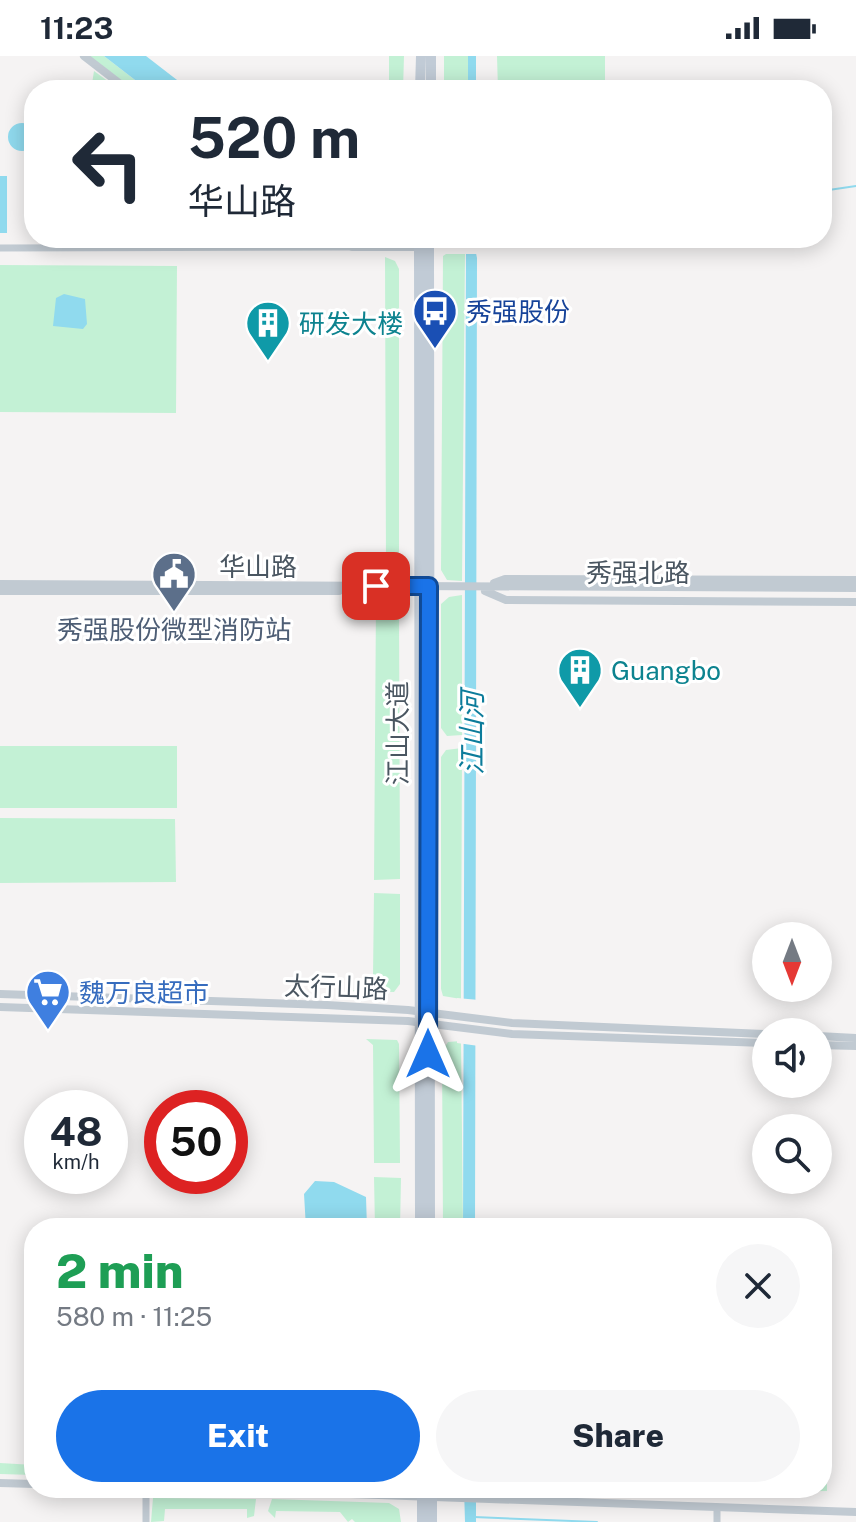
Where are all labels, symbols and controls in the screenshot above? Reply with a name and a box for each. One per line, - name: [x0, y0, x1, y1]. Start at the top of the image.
- text: 11:23: [40, 10, 113, 46]
- text: 520 m: [188, 105, 360, 171]
- icon: left: [56, 112, 160, 216]
- text: 华山路: [188, 180, 296, 222]
- bus stop icon: 秀强股份: [411, 287, 459, 350]
- place label: 秀强股份: [466, 296, 570, 327]
- building icon: 研发大楼: [244, 299, 292, 362]
- place label: 研发大楼: [299, 308, 403, 339]
- public building icon: 秀强股份微型消防站: [150, 550, 198, 613]
- street label: 华山路: [219, 551, 297, 582]
- pin: [342, 552, 410, 620]
- street label: 秀强北路: [586, 557, 690, 588]
- icon: arrive: [354, 564, 398, 608]
- place label: 秀强股份微型消防站: [57, 614, 291, 645]
- building icon: Guangbo: [556, 646, 604, 709]
- place label: Guangbo: [611, 655, 721, 686]
- street label: 江山大道: [382, 681, 413, 785]
- water label: 江山河: [455, 686, 488, 775]
- north arrow: [752, 922, 832, 1002]
- map controls: [752, 922, 832, 1194]
- supermarket icon: 魏万良超市: [24, 968, 72, 1031]
- street label: 太行山路: [283, 970, 389, 1004]
- place label: 魏万良超市: [79, 977, 209, 1008]
- position arrow: [386, 1012, 470, 1096]
- button: sound: [752, 1018, 832, 1098]
- speed limit sign: 50: [144, 1090, 248, 1194]
- text: 48: [49, 1108, 103, 1155]
- button: search: [752, 1114, 832, 1194]
- text: km/h: [52, 1150, 100, 1174]
- text: 2 min: [56, 1242, 184, 1299]
- button: close: [716, 1244, 800, 1328]
- text: 580 m · 11:25: [56, 1301, 212, 1332]
- button: Exit: [56, 1390, 420, 1482]
- button: Share: [436, 1390, 800, 1482]

